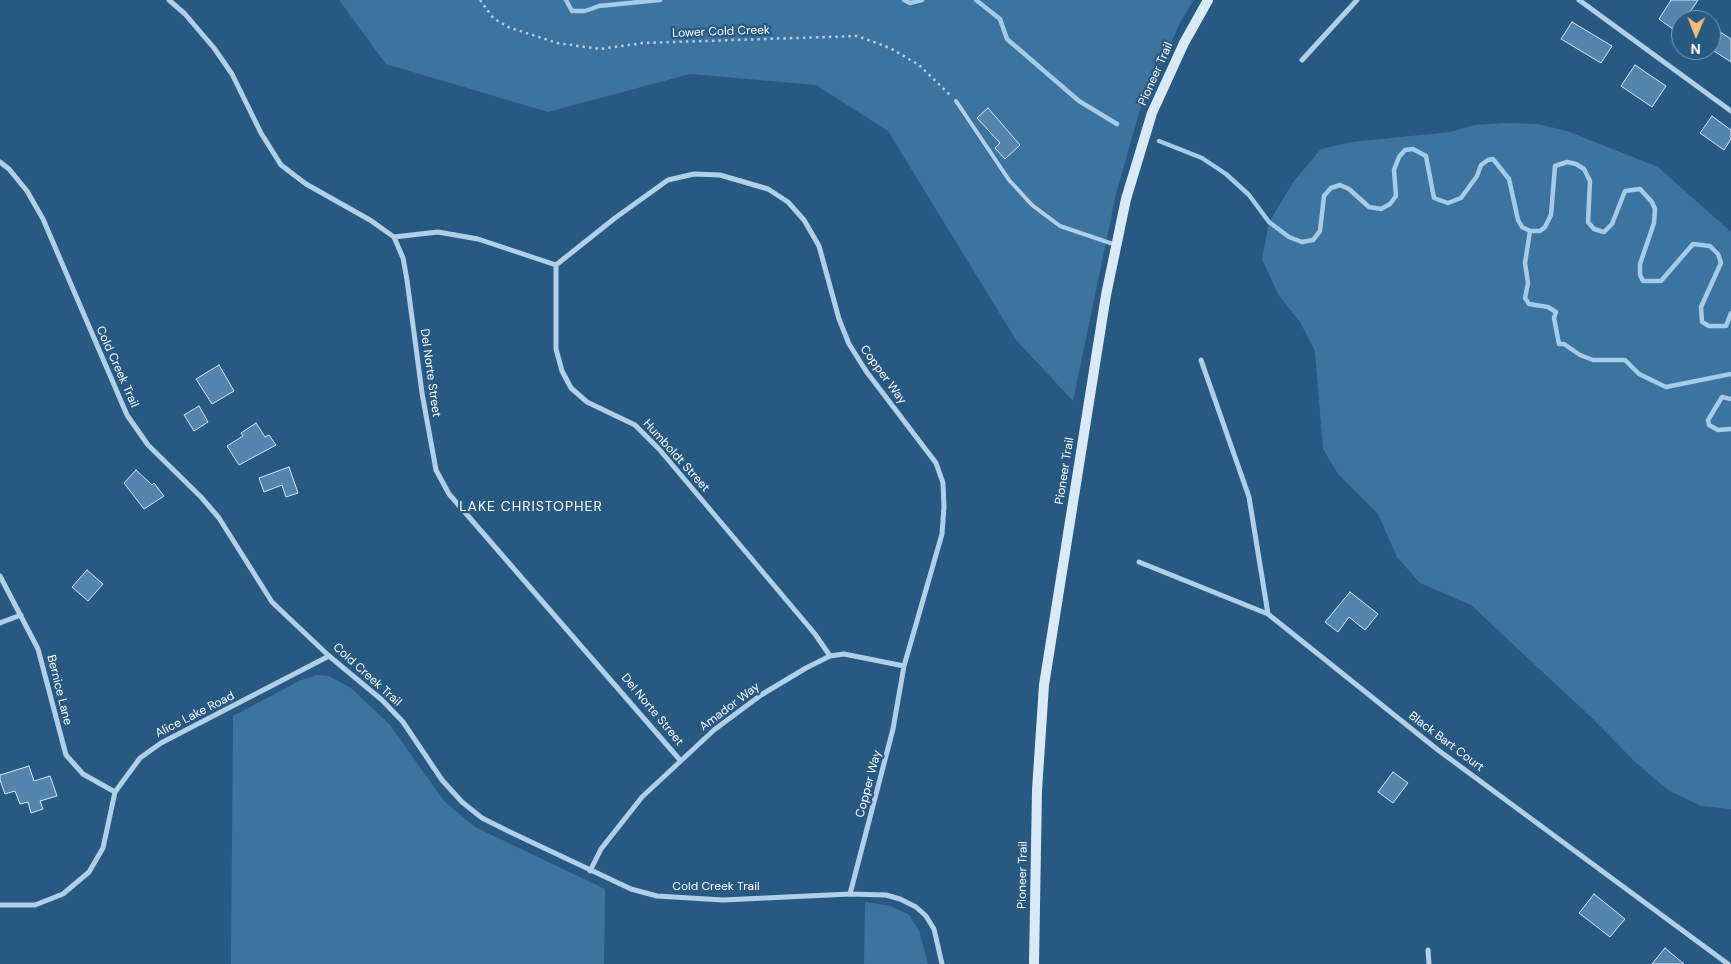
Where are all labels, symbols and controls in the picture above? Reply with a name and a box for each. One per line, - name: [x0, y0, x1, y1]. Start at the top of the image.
- north arrow: [1671, 10, 1721, 60]
- street label: Lower Cold Creek: [672, 23, 770, 41]
- street label: Pioneer Trail: [1136, 40, 1176, 108]
- text: N: [1690, 40, 1701, 58]
- street label: Cold Creek Trail: [93, 324, 141, 410]
- street label: Del Norte Street: [417, 328, 443, 418]
- street label: Copper Way: [857, 343, 909, 407]
- street label: Humboldt Street: [640, 417, 712, 495]
- street label: Pioneer Trail: [1053, 436, 1077, 506]
- district label: LAKE CHRISTOPHER: [457, 499, 605, 515]
- street label: Cold Creek Trail: [330, 640, 404, 710]
- street label: Bernice Lane: [43, 653, 75, 727]
- street label: Del Norte Street: [618, 671, 686, 749]
- street label: Amador Way: [697, 680, 763, 734]
- street label: Alice Lake Road: [153, 689, 237, 741]
- street label: Black Bart Court: [1406, 709, 1486, 775]
- street label: Copper Way: [853, 749, 885, 819]
- street label: Pioneer Trail: [1015, 841, 1031, 909]
- street label: Cold Creek Trail: [672, 880, 760, 894]

